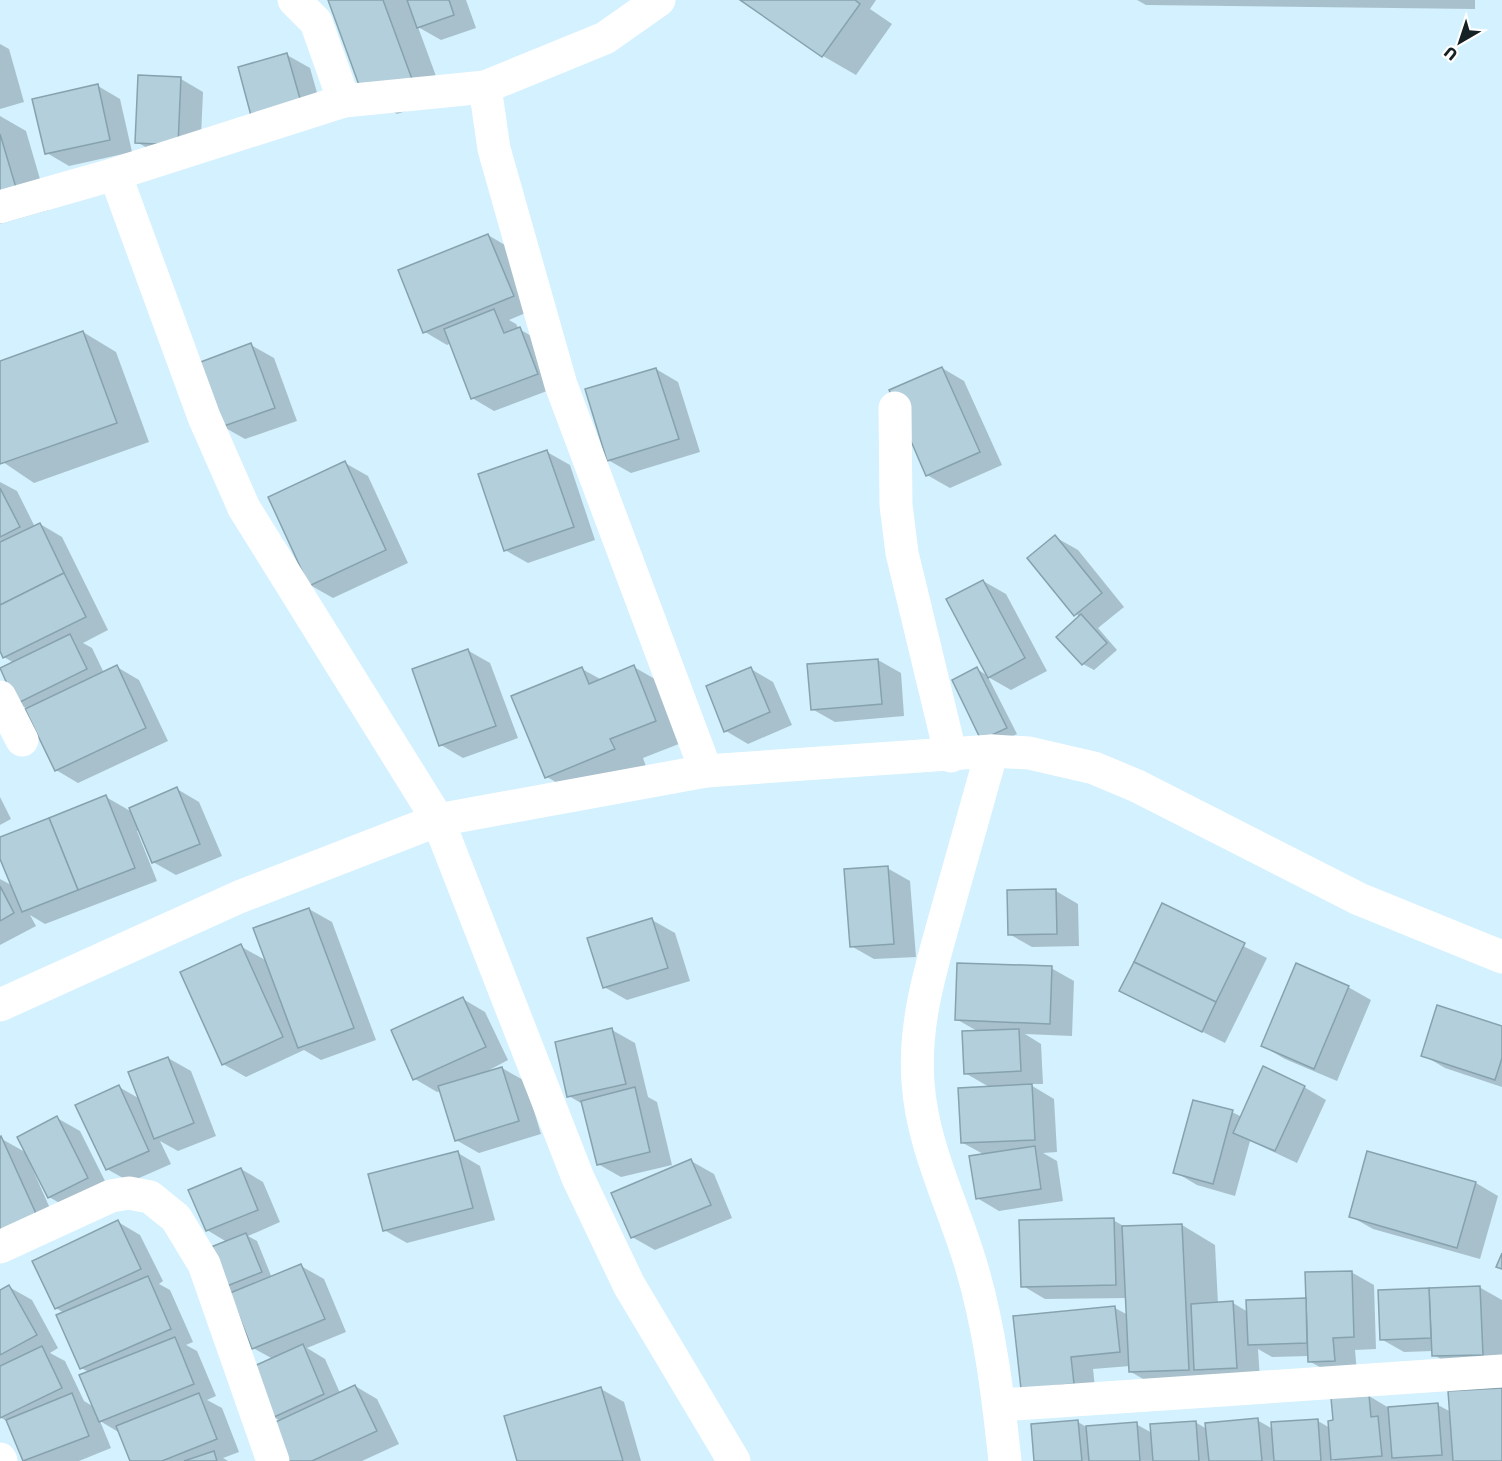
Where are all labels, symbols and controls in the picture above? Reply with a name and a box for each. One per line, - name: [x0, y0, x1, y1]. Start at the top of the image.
- north arrow: [1430, 12, 1490, 72]
- text: U: [1440, 42, 1461, 64]

